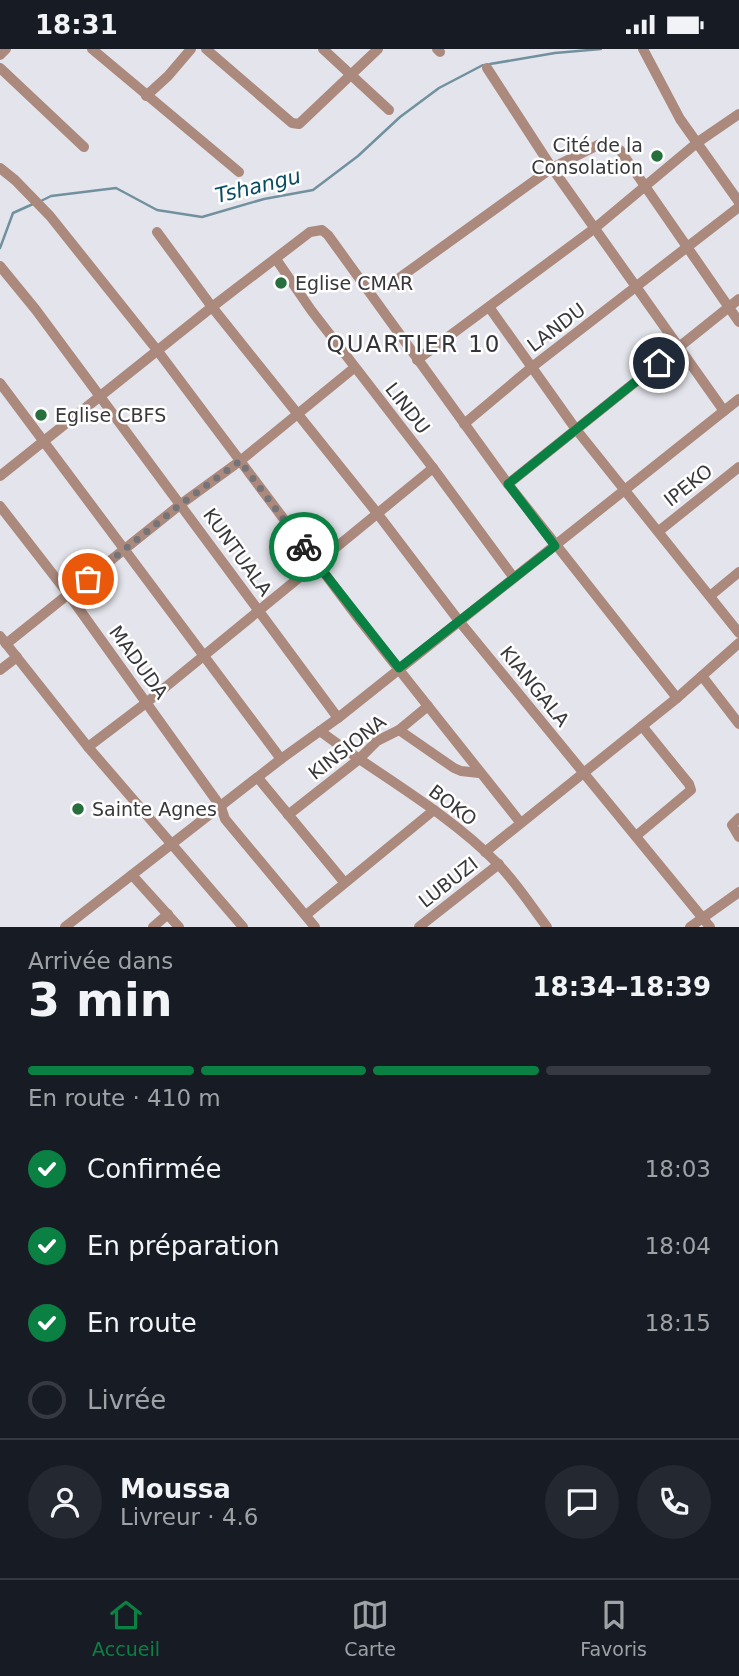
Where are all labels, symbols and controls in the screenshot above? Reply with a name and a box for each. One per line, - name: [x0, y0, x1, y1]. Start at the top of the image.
- text: 18:31: [35, 10, 118, 40]
- place label: Cité de la Consolation: [531, 134, 643, 178]
- marker: Cité de la Consolation: [649, 148, 665, 164]
- water label: Tshangu: [213, 164, 303, 208]
- place label: Eglise CMAR: [295, 272, 413, 294]
- marker: Eglise CMAR: [273, 275, 289, 291]
- street label: LANDU: [523, 298, 589, 356]
- district label: QUARTIER 10: [327, 331, 501, 357]
- pin: [629, 333, 689, 393]
- icon: home: [640, 344, 678, 382]
- street label: LINDU: [381, 378, 435, 438]
- place label: Eglise CBFS: [55, 404, 166, 426]
- marker: Eglise CBFS: [33, 407, 49, 423]
- street label: IPEKO: [659, 459, 717, 511]
- street label: KUNTUALA: [199, 504, 277, 600]
- courier: [269, 512, 339, 582]
- icon: bike: [285, 528, 323, 566]
- pin: [58, 549, 118, 609]
- icon: bag: [69, 560, 107, 598]
- street label: MADUDA: [105, 621, 173, 703]
- street label: KIANGALA: [496, 641, 574, 731]
- street label: KINSIONA: [304, 710, 390, 784]
- street label: BOKO: [425, 780, 481, 830]
- place label: Sainte Agnes: [92, 798, 217, 820]
- marker: Sainte Agnes: [70, 801, 86, 817]
- street label: LUBUZI: [414, 852, 482, 912]
- text: Arrivée dans: [28, 948, 173, 974]
- text: 18:34–18:39: [532, 972, 711, 1002]
- text: 3 min: [28, 973, 172, 1027]
- text: En route · 410 m: [28, 1085, 221, 1111]
- icon: check: [28, 1150, 66, 1188]
- text: Confirmée: [87, 1154, 221, 1184]
- text: 18:03: [645, 1156, 711, 1182]
- icon: check: [28, 1227, 66, 1265]
- text: En préparation: [87, 1231, 280, 1261]
- text: 18:04: [645, 1233, 711, 1259]
- icon: check: [28, 1304, 66, 1342]
- text: En route: [87, 1308, 197, 1338]
- text: 18:15: [645, 1310, 711, 1336]
- text: Livrée: [87, 1385, 166, 1415]
- button: person: [28, 1465, 102, 1539]
- button: chat: [545, 1465, 619, 1539]
- button: phone: [637, 1465, 711, 1539]
- text: Moussa: [120, 1474, 231, 1504]
- text: Livreur · 4.6: [120, 1504, 258, 1530]
- tab: Accueil: [92, 1596, 160, 1660]
- tab: Carte: [344, 1596, 396, 1660]
- tab: Favoris: [580, 1596, 647, 1660]

